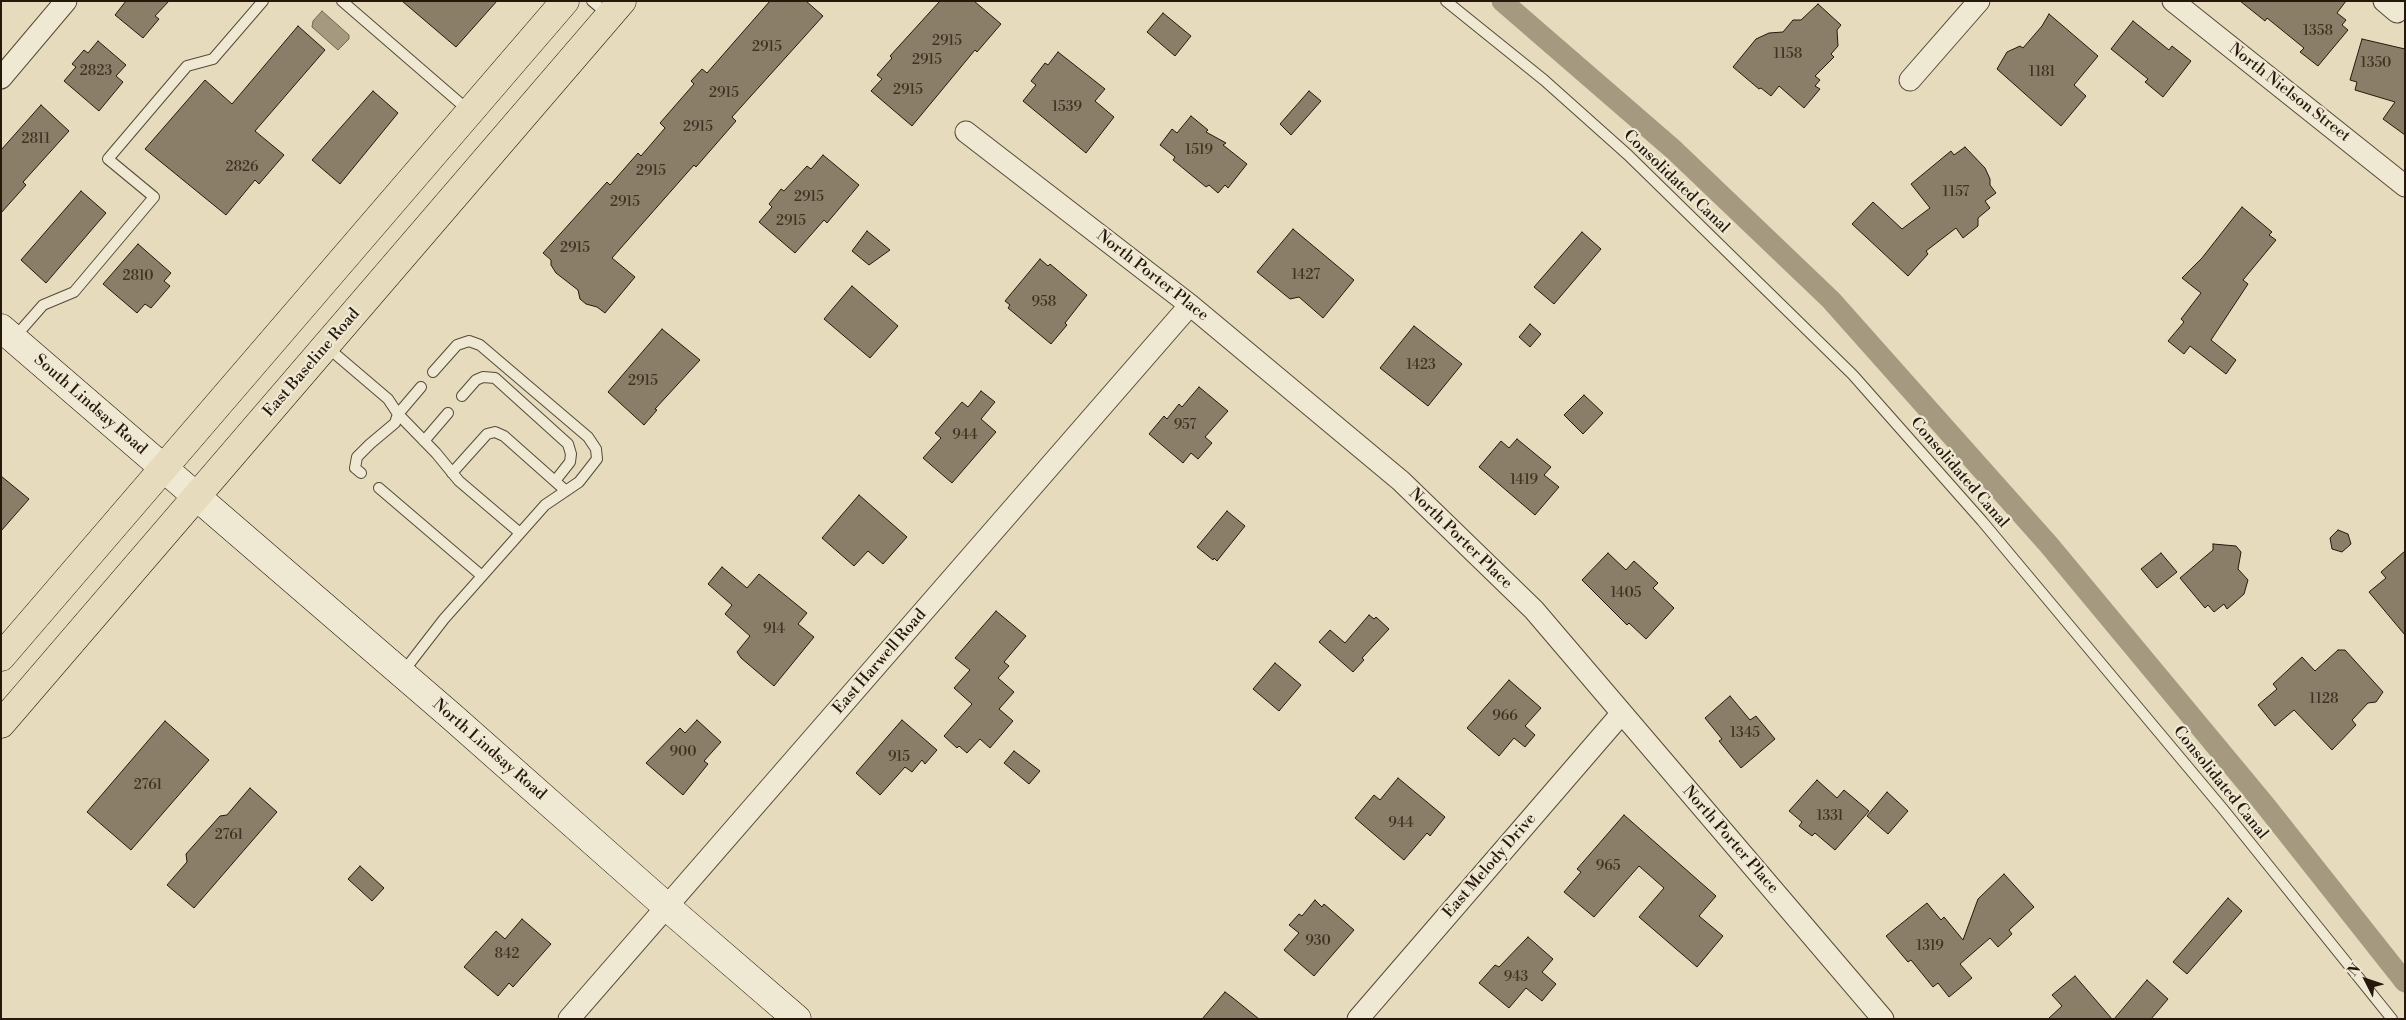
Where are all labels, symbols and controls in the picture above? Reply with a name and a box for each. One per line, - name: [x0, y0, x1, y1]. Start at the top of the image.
- house number: 1358: [2303, 24, 2333, 40]
- house number: 2915: [932, 34, 962, 50]
- house number: 2915: [752, 40, 782, 56]
- street label: North Nielson Street: [2224, 40, 2354, 146]
- house number: 1158: [1774, 47, 1802, 63]
- house number: 2915: [912, 53, 942, 69]
- house number: 1350: [2361, 56, 2391, 72]
- house number: 2823: [80, 64, 112, 80]
- house number: 1181: [2029, 65, 2055, 81]
- house number: 2915: [893, 83, 923, 99]
- house number: 2915: [709, 86, 739, 102]
- house number: 1539: [1052, 100, 1082, 116]
- house number: 2915: [683, 120, 713, 136]
- street label: Consolidated Canal: [1619, 126, 1733, 238]
- house number: 2811: [22, 132, 50, 148]
- house number: 1519: [1185, 143, 1213, 159]
- house number: 2826: [225, 160, 259, 176]
- house number: 2915: [636, 164, 666, 180]
- house number: 1157: [1943, 185, 1969, 201]
- house number: 2915: [794, 190, 824, 206]
- house number: 2915: [610, 195, 640, 211]
- house number: 2915: [776, 214, 806, 230]
- street label: North Porter Place: [1092, 226, 1212, 326]
- house number: 2915: [560, 241, 590, 257]
- house number: 1427: [1292, 268, 1320, 284]
- house number: 2810: [122, 269, 154, 285]
- house number: 958: [1032, 295, 1056, 311]
- street label: East Baseline Road: [260, 305, 364, 421]
- street label: South Lindsay Road: [30, 351, 150, 459]
- house number: 1423: [1406, 358, 1436, 374]
- house number: 2915: [628, 374, 658, 390]
- street label: Consolidated Canal: [1906, 414, 2012, 532]
- house number: 957: [1174, 418, 1196, 434]
- house number: 944: [952, 428, 978, 444]
- house number: 1419: [1510, 473, 1538, 489]
- street label: North Porter Place: [1404, 485, 1516, 593]
- house number: 1405: [1611, 586, 1641, 602]
- street label: East Harwell Road: [829, 606, 931, 718]
- house number: 914: [763, 622, 785, 638]
- house number: 1128: [2309, 692, 2339, 708]
- street label: North Lindsay Road: [428, 695, 550, 805]
- house number: 966: [1492, 709, 1518, 725]
- street label: Consolidated Canal: [2168, 722, 2272, 844]
- house number: 1345: [1730, 726, 1760, 742]
- house number: 900: [669, 745, 697, 761]
- house number: 915: [888, 750, 910, 766]
- house number: 2761: [134, 778, 162, 794]
- street label: North Porter Place: [1678, 782, 1782, 898]
- house number: 1331: [1816, 809, 1844, 825]
- street label: East Melody Drive: [1439, 810, 1541, 922]
- house number: 944: [1388, 816, 1414, 832]
- house number: 2761: [215, 828, 243, 844]
- house number: 965: [1596, 859, 1620, 875]
- house number: 930: [1305, 934, 1331, 950]
- house number: 1319: [1916, 939, 1944, 955]
- house number: 842: [494, 947, 520, 963]
- north arrow: [2341, 955, 2391, 1005]
- text: N: [2344, 960, 2365, 980]
- house number: 943: [1504, 970, 1528, 986]

